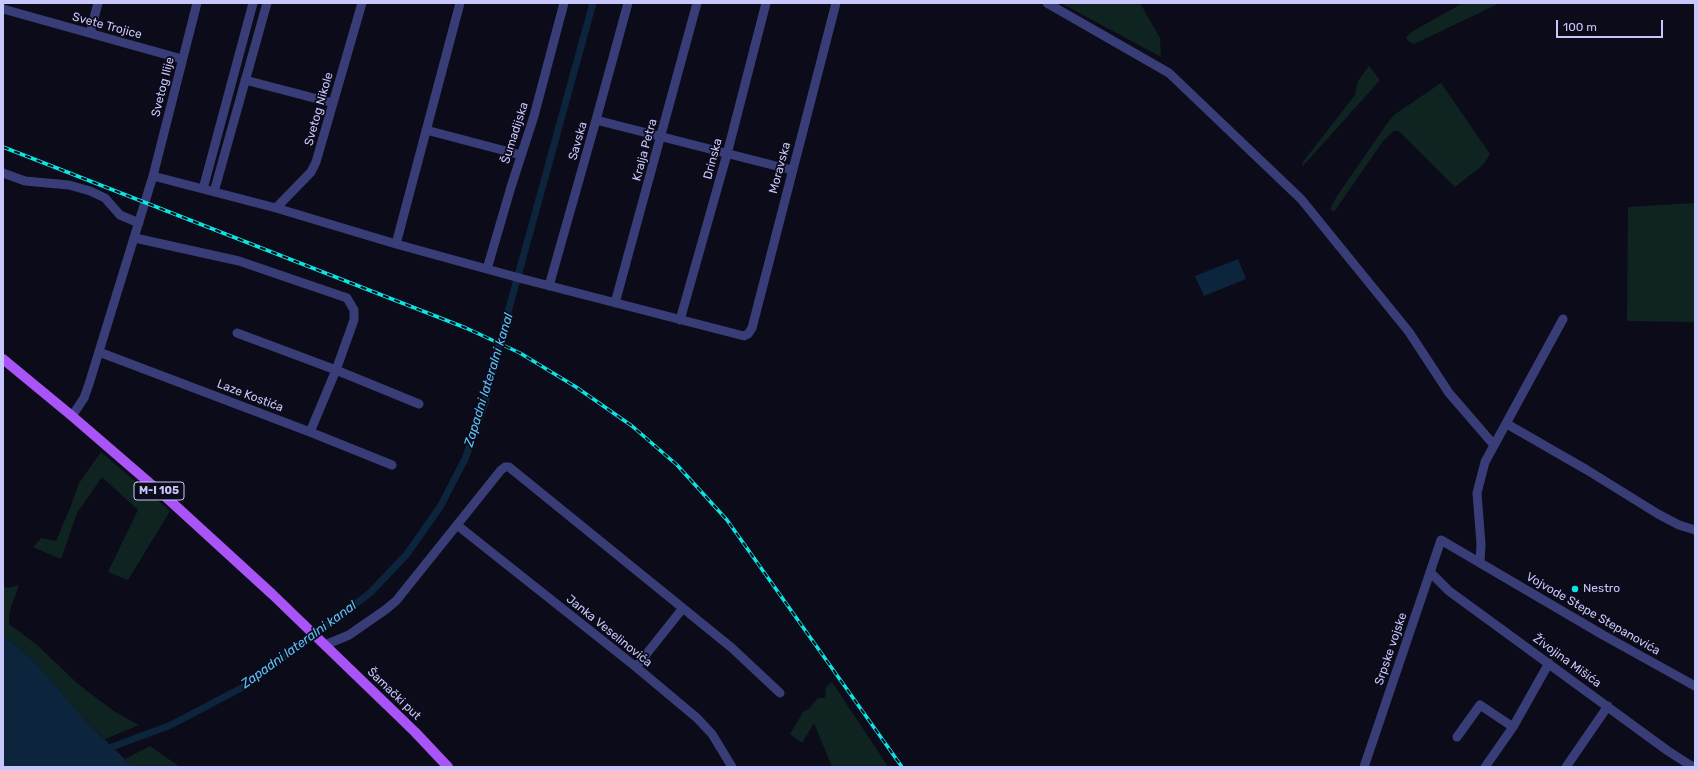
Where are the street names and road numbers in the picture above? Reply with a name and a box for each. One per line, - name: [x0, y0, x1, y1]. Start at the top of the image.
- street label: Svete Trojice: [71, 10, 143, 42]
- street label: Svetog Ilije: [149, 56, 177, 118]
- street label: Svetog Nikole: [302, 71, 336, 147]
- street label: Šumadijska: [498, 100, 532, 166]
- street label: Kralja Petra: [630, 117, 660, 183]
- street label: Savska: [566, 120, 590, 162]
- street label: Drinska: [701, 137, 725, 181]
- street label: Moravska: [766, 141, 794, 195]
- street label: Laze Kostića: [215, 377, 285, 415]
- road number: M-I 105: [134, 482, 184, 500]
- street label: Vojvode Stepe Stepanovića: [1523, 570, 1663, 658]
- street label: Janka Veselinovića: [563, 592, 655, 670]
- street label: Srpske vojske: [1372, 611, 1410, 687]
- street label: Živojina Mišića: [1530, 631, 1604, 691]
- street label: Šamački put: [364, 665, 424, 723]

